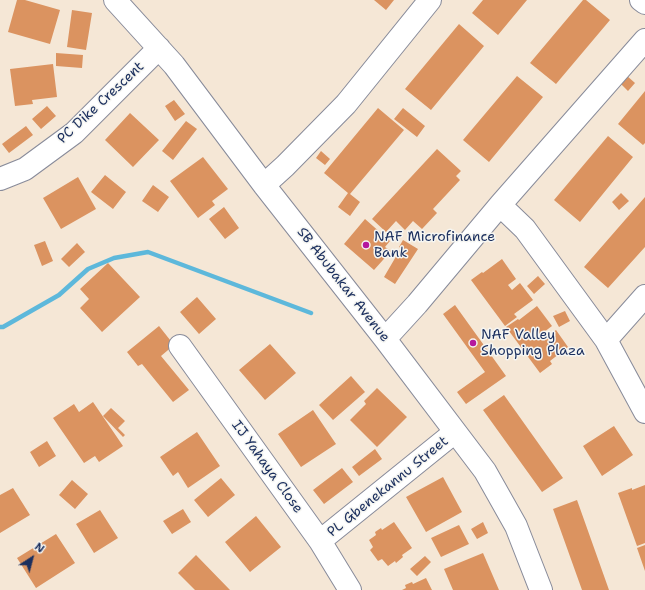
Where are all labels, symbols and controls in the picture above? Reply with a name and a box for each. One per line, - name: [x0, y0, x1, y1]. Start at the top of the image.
- street label: PC Dike Crescent: [54, 59, 148, 147]
- street label: SB Abubakar Avenue: [293, 224, 393, 346]
- place label: NAF Microfinance Bank: [374, 229, 495, 262]
- marker: NAF Microfinance Bank: [361, 240, 371, 250]
- place label: NAF Valley Shopping Plaza: [481, 327, 585, 360]
- marker: NAF Valley Shopping Plaza: [468, 338, 478, 348]
- street label: IJ Yahaya Close: [228, 417, 306, 517]
- street label: PL Gbenekannu Street: [324, 433, 452, 541]
- north arrow: [12, 538, 52, 578]
- text: N: [31, 539, 47, 557]

